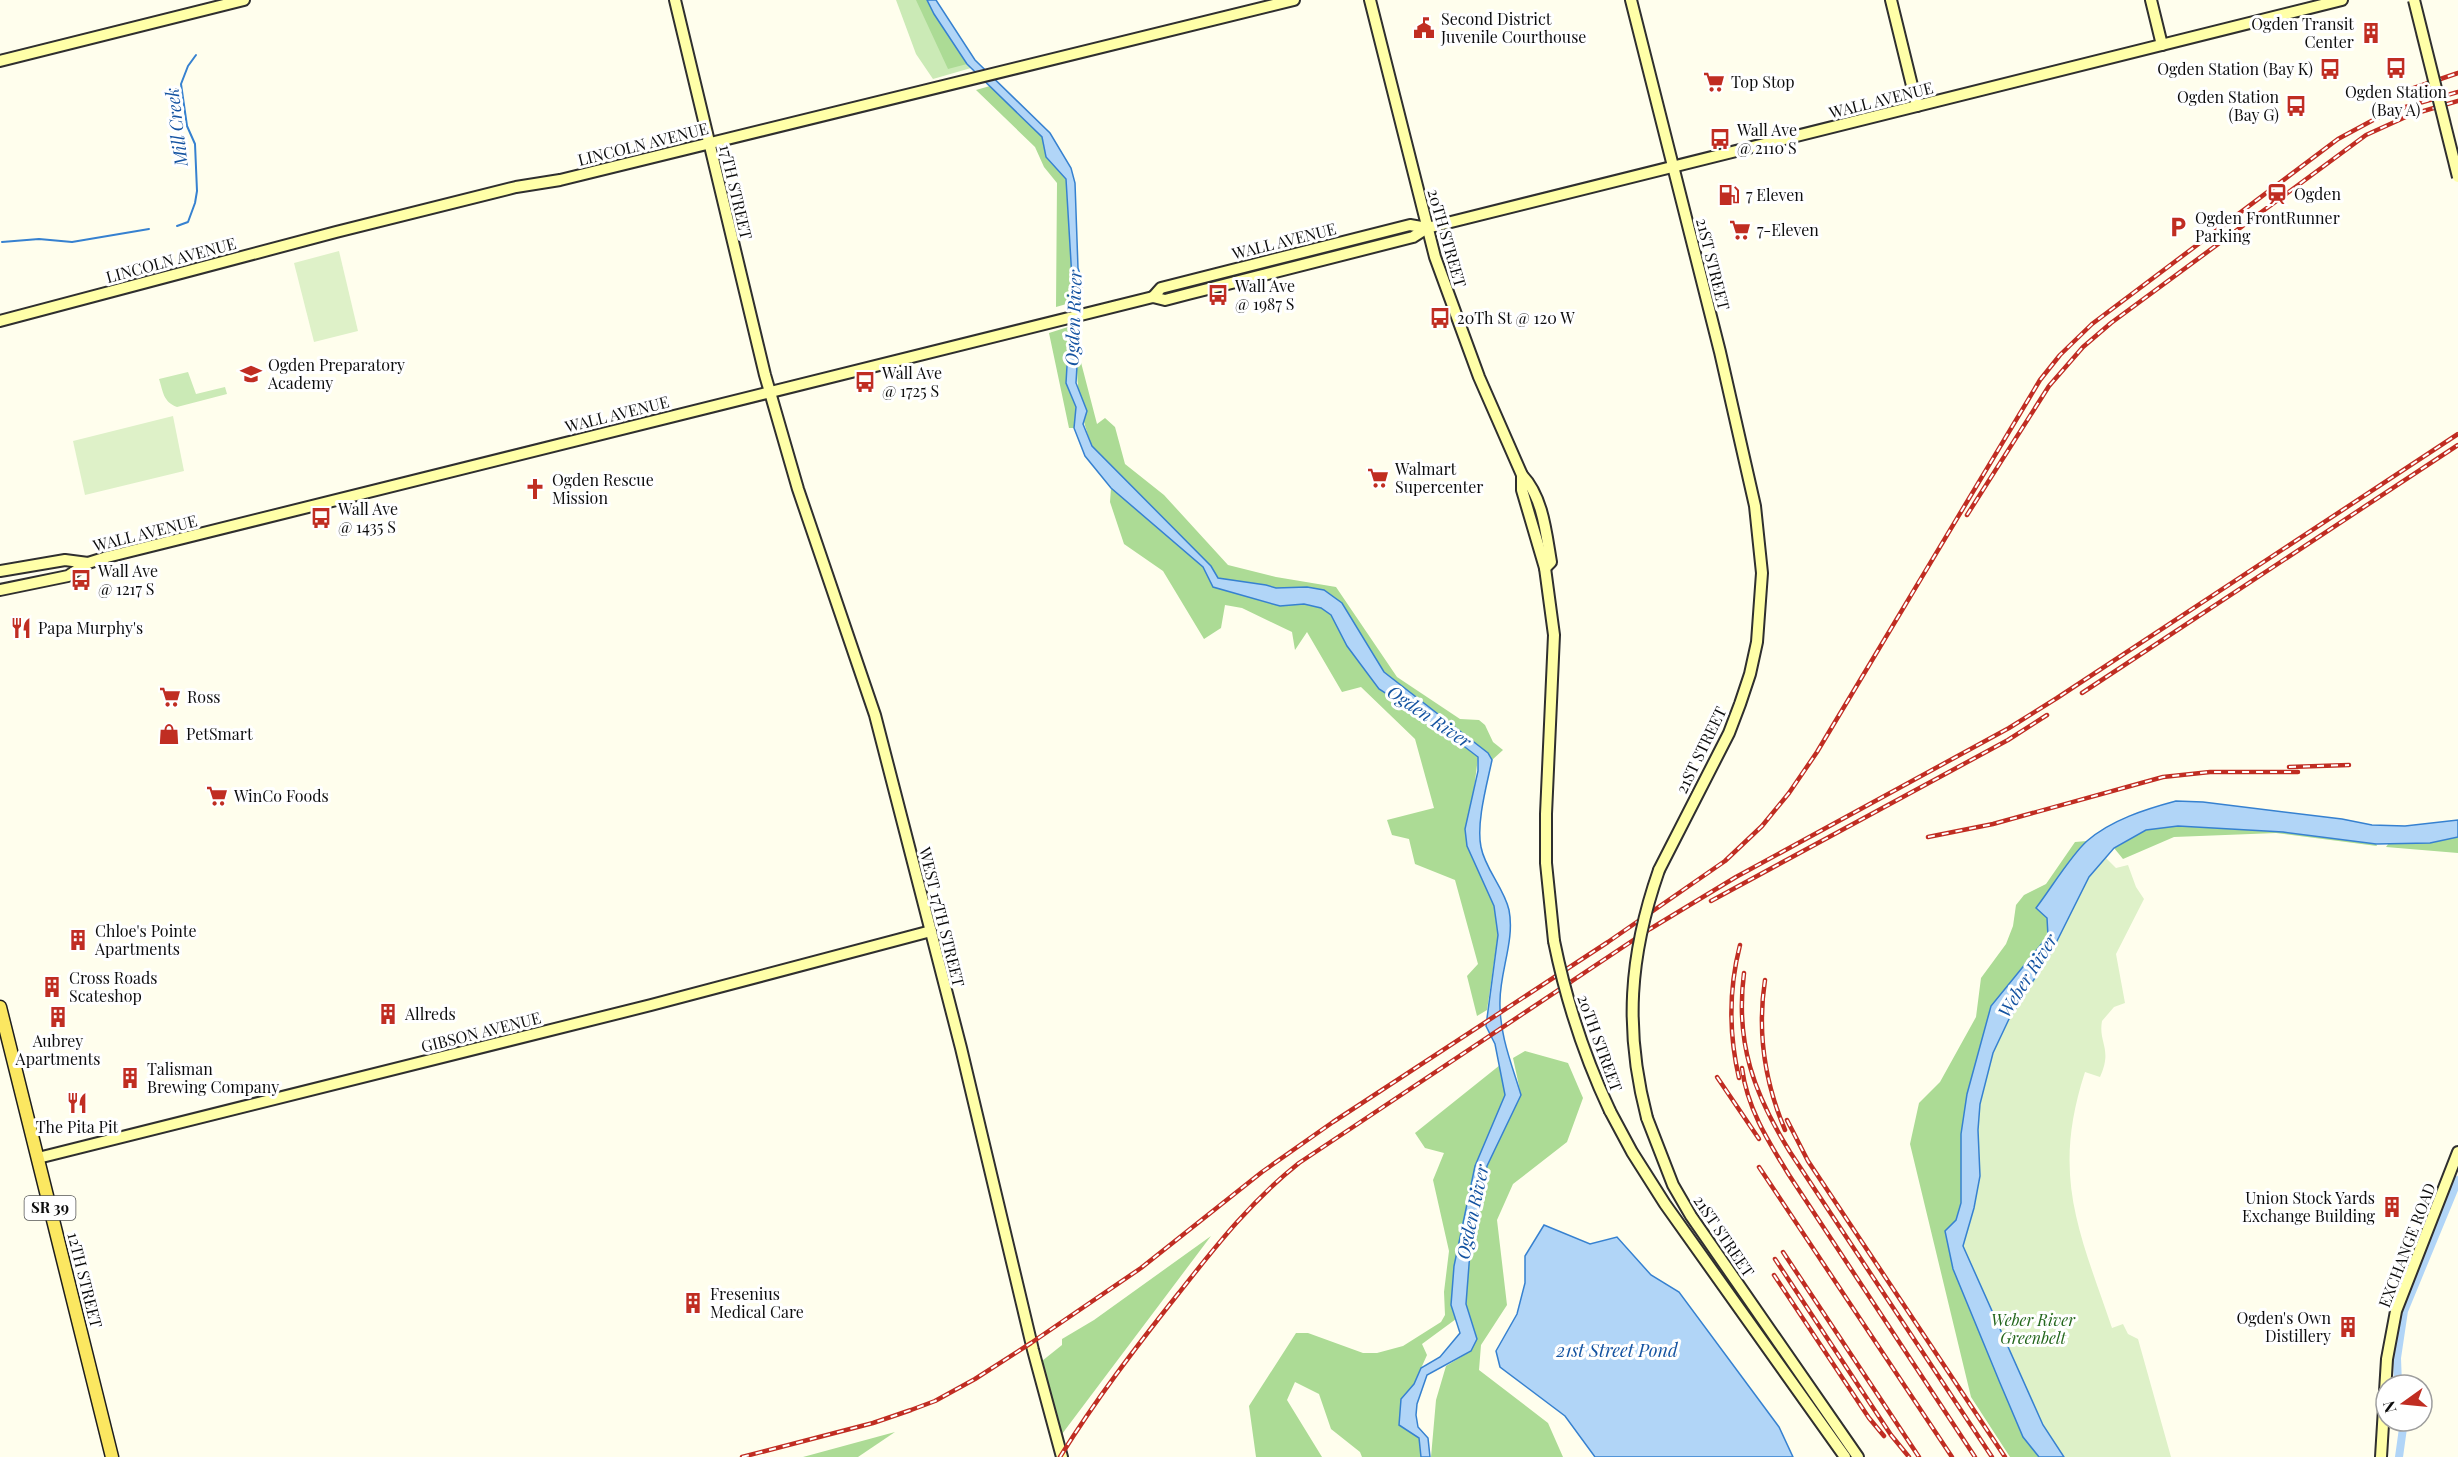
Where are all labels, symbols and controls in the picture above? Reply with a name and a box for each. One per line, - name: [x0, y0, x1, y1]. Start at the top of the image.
- place label: Second District Juvenile Courthouse: [1440, 8, 1586, 47]
- place label: Ogden Transit Center: [2251, 13, 2354, 52]
- public building icon: Second District Juvenile Courthouse: [1412, 16, 1436, 40]
- building icon: Ogden Transit Center: [2359, 21, 2383, 45]
- bus stop icon: Ogden Station (Bay A): [2384, 56, 2408, 80]
- bus stop icon: Ogden Station (Bay K): [2318, 57, 2342, 81]
- place label: Ogden Station (Bay K): [2157, 58, 2313, 79]
- supermarket icon: Top Stop: [1702, 70, 1726, 94]
- place label: Top Stop: [1731, 71, 1795, 92]
- street label: WALL AVENUE: [1826, 76, 1935, 123]
- place label: Ogden Station (Bay A): [2345, 81, 2447, 120]
- water label: Mill Creek: [159, 86, 193, 169]
- place label: Ogden Station (Bay G): [2177, 86, 2279, 125]
- bus stop icon: Ogden Station (Bay G): [2284, 94, 2308, 118]
- street label: LINCOLN AVENUE: [575, 117, 710, 170]
- place label: Wall Ave @ 2110 S: [1736, 119, 1797, 158]
- bus stop icon: Wall Ave @ 2110 S: [1708, 127, 1732, 151]
- street label: 17TH STREET: [715, 142, 758, 241]
- station icon: Ogden: [2265, 182, 2289, 206]
- fuel station icon: 7 Eleven: [1717, 183, 1741, 207]
- place label: Ogden: [2294, 183, 2341, 204]
- place label: 7 Eleven: [1746, 184, 1804, 205]
- street label: 20TH STREET: [1423, 186, 1472, 290]
- place label: Ogden FrontRunner Parking: [2195, 207, 2340, 246]
- parking icon: Ogden FrontRunner Parking: [2166, 215, 2190, 239]
- street label: 21ST STREET: [1692, 216, 1735, 312]
- street label: WALL AVENUE: [1229, 217, 1338, 264]
- supermarket icon: 7-Eleven: [1728, 218, 1752, 242]
- place label: 7-Eleven: [1757, 219, 1819, 240]
- street label: LINCOLN AVENUE: [103, 232, 238, 287]
- water label: Ogden River: [1059, 268, 1087, 366]
- place label: Wall Ave @ 1987 S: [1234, 275, 1295, 314]
- bus stop icon: Wall Ave @ 1987 S: [1206, 283, 1230, 307]
- bus stop icon: 20Th St @ 120 W: [1428, 306, 1452, 330]
- place label: 20Th St @ 120 W: [1457, 307, 1575, 328]
- place label: Ogden Preparatory Academy: [267, 354, 405, 393]
- school or university icon: Ogden Preparatory Academy: [239, 362, 263, 386]
- place label: Wall Ave @ 1725 S: [881, 362, 942, 401]
- bus stop icon: Wall Ave @ 1725 S: [853, 370, 877, 394]
- street label: WALL AVENUE: [562, 390, 671, 437]
- place label: Walmart Supercenter: [1394, 458, 1483, 497]
- supermarket icon: Walmart Supercenter: [1366, 466, 1390, 490]
- place label: Ogden Rescue Mission: [552, 469, 654, 508]
- church icon: Ogden Rescue Mission: [523, 477, 547, 501]
- place label: Wall Ave @ 1435 S: [337, 498, 398, 537]
- bus stop icon: Wall Ave @ 1435 S: [309, 506, 333, 530]
- street label: WALL AVENUE: [90, 509, 199, 556]
- place label: Wall Ave @ 1217 S: [97, 560, 158, 599]
- bus stop icon: Wall Ave @ 1217 S: [69, 568, 93, 592]
- restaurant icon: Papa Murphy's: [9, 616, 33, 640]
- place label: Papa Murphy's: [38, 617, 143, 638]
- water label: Ogden River: [1383, 679, 1477, 754]
- supermarket icon: Ross: [158, 685, 182, 709]
- place label: Ross: [187, 686, 220, 707]
- street label: 21ST STREET: [1670, 703, 1731, 797]
- shop icon: PetSmart: [157, 722, 181, 746]
- place label: PetSmart: [186, 723, 253, 744]
- supermarket icon: WinCo Foods: [205, 784, 229, 808]
- place label: WinCo Foods: [233, 785, 329, 806]
- street label: WEST 17TH STREET: [915, 844, 970, 989]
- place label: Chloe's Pointe Apartments: [94, 920, 197, 959]
- building icon: Chloe's Pointe Apartments: [66, 928, 90, 952]
- water label: Weber River: [1992, 928, 2063, 1022]
- place label: Cross Roads Scateshop: [69, 967, 157, 1006]
- building icon: Cross Roads Scateshop: [40, 975, 64, 999]
- street label: 20TH STREET: [1573, 991, 1628, 1094]
- building icon: Allreds: [376, 1002, 400, 1026]
- place label: Allreds: [404, 1003, 456, 1024]
- building icon: Aubrey Apartments: [46, 1005, 70, 1029]
- street label: GIBSON AVENUE: [419, 1006, 543, 1057]
- place label: Aubrey Apartments: [15, 1030, 100, 1069]
- place label: Talisman Brewing Company: [147, 1058, 279, 1097]
- building icon: Talisman Brewing Company: [118, 1066, 142, 1090]
- restaurant icon: The Pita Pit: [65, 1091, 89, 1115]
- place label: The Pita Pit: [36, 1116, 119, 1137]
- water label: Ogden River: [1450, 1161, 1494, 1261]
- street label: EXCHANGE ROAD: [2373, 1180, 2440, 1310]
- place label: Union Stock Yards Exchange Building: [2242, 1187, 2376, 1226]
- street label: 21ST STREET: [1689, 1191, 1759, 1281]
- building icon: Union Stock Yards Exchange Building: [2380, 1195, 2404, 1219]
- road number: SR 39: [25, 1196, 76, 1220]
- street label: 12TH STREET: [63, 1230, 108, 1330]
- place label: Fresenius Medical Care: [710, 1283, 804, 1322]
- building icon: Fresenius Medical Care: [681, 1291, 705, 1315]
- place label: Ogden's Own Distillery: [2236, 1307, 2331, 1346]
- park label: Weber River Greenbelt: [1991, 1309, 2076, 1348]
- building icon: Ogden's Own Distillery: [2336, 1315, 2360, 1339]
- water label: 21st Street Pond: [1555, 1338, 1679, 1362]
- north arrow: [2374, 1373, 2434, 1433]
- text: N: [2377, 1398, 2401, 1415]

